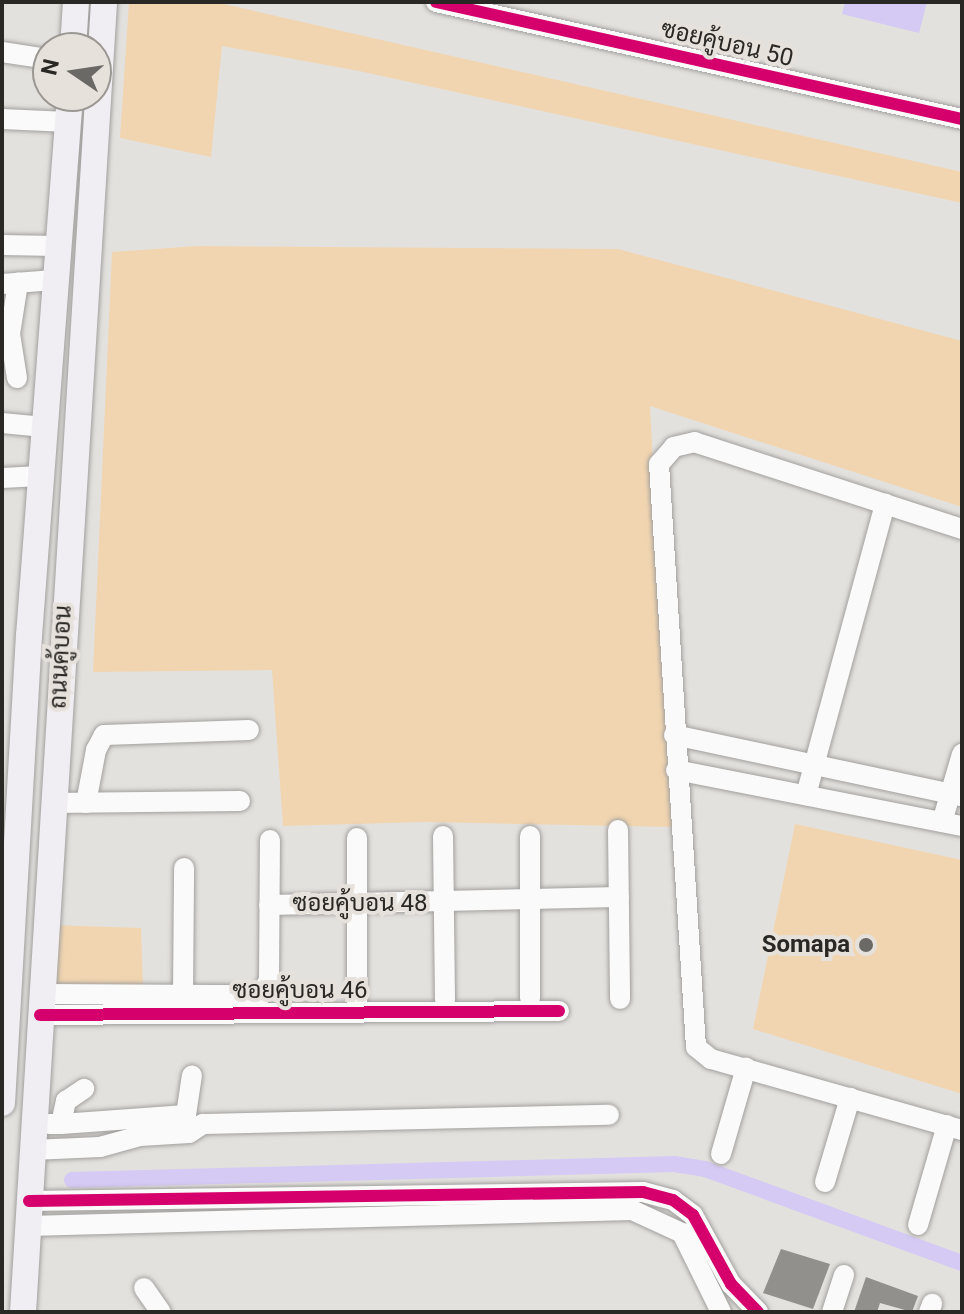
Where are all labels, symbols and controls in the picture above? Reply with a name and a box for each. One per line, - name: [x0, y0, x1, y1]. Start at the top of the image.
- street label: ซอยคู้บอน 50: [658, 15, 796, 73]
- north arrow: [32, 32, 112, 112]
- text: N: [36, 57, 64, 77]
- street label: ถนนคู้บอน: [44, 604, 78, 710]
- street label: ซอยคู้บอน 48: [293, 890, 427, 918]
- place label: Somapa: [762, 931, 850, 959]
- marker: Somapa: [857, 936, 875, 954]
- street label: ซอยคู้บอน 46: [233, 977, 367, 1005]

